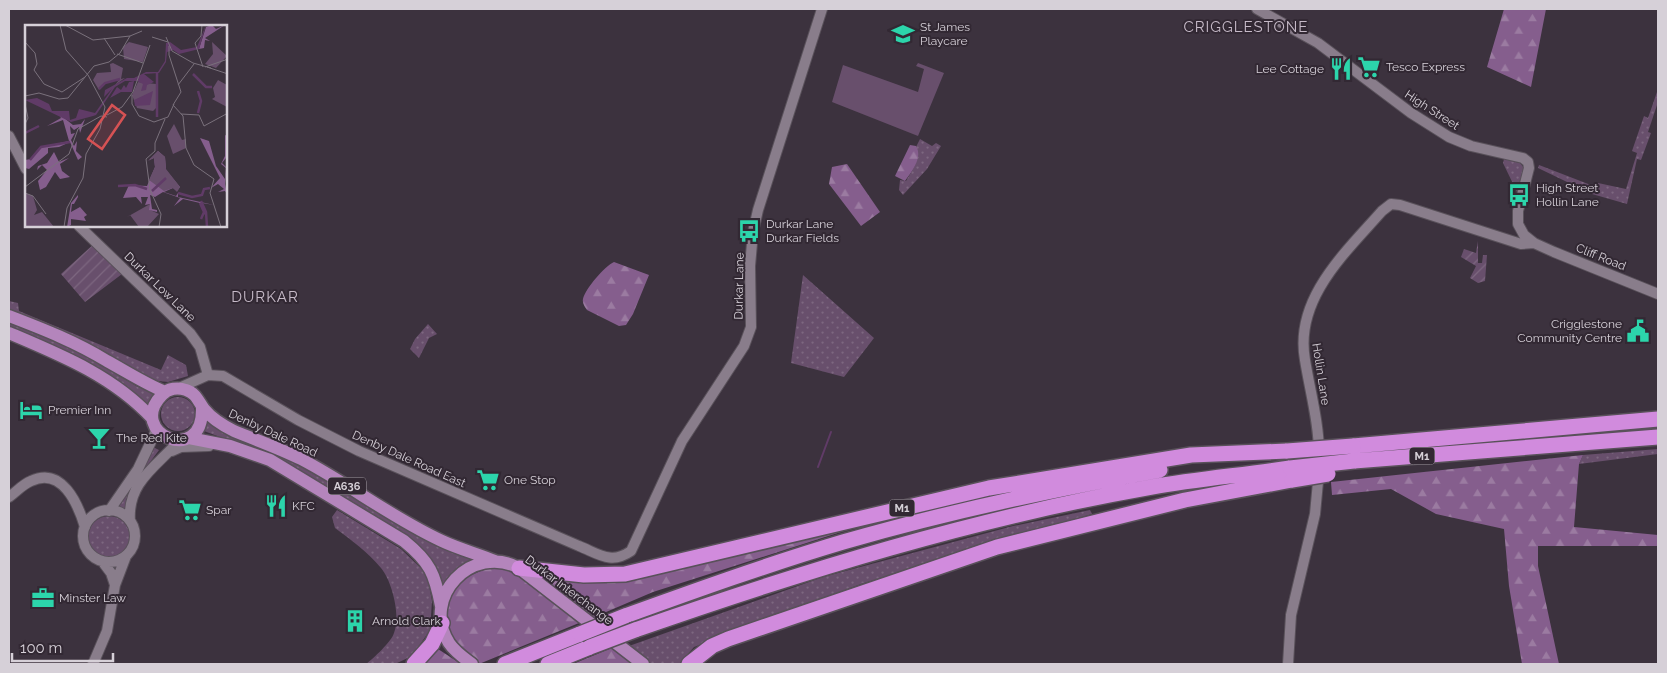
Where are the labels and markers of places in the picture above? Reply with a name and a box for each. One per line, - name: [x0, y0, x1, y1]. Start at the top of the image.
- place label: St James Playcare: [920, 20, 970, 48]
- school or university icon: St James Playcare: [890, 21, 916, 47]
- supermarket icon: Tesco Express: [1356, 54, 1382, 80]
- restaurant icon: Lee Cottage: [1328, 56, 1354, 82]
- place label: Tesco Express: [1386, 60, 1465, 74]
- place label: Lee Cottage: [1256, 62, 1324, 76]
- place label: High Street Hollin Lane: [1536, 181, 1599, 209]
- bus stop icon: High Street Hollin Lane: [1506, 182, 1532, 208]
- place label: Durkar Lane Durkar Fields: [766, 217, 839, 245]
- bus stop icon: Durkar Lane Durkar Fields: [736, 218, 762, 244]
- place label: Crigglestone Community Centre: [1517, 317, 1622, 345]
- public building icon: Crigglestone Community Centre: [1625, 318, 1651, 344]
- hotel icon: Premier Inn: [18, 397, 44, 423]
- place label: Premier Inn: [48, 403, 111, 417]
- bar icon: The Red Kite: [86, 425, 112, 451]
- place label: The Red Kite: [116, 431, 187, 445]
- supermarket icon: One Stop: [475, 467, 501, 493]
- place label: One Stop: [504, 473, 556, 487]
- restaurant icon: KFC: [263, 493, 289, 519]
- supermarket icon: Spar: [177, 497, 203, 523]
- place label: KFC: [292, 499, 315, 513]
- place label: Spar: [206, 503, 232, 517]
- office icon: Minster Law: [30, 585, 56, 611]
- place label: Minster Law: [59, 591, 126, 605]
- building icon: Arnold Clark: [342, 608, 368, 634]
- place label: Arnold Clark: [372, 614, 441, 628]

